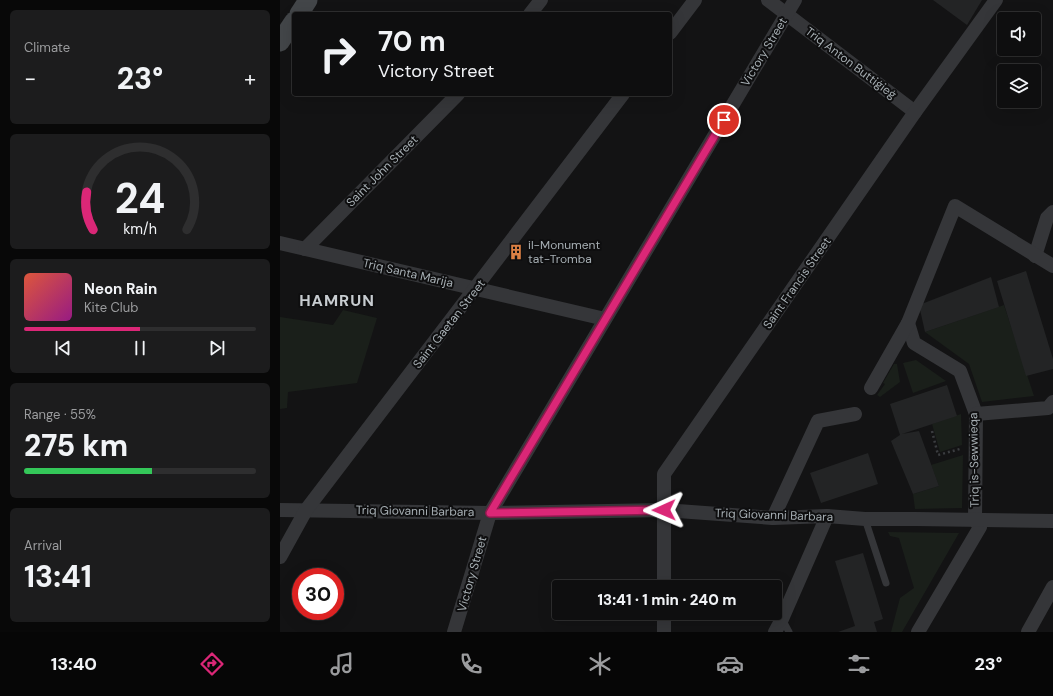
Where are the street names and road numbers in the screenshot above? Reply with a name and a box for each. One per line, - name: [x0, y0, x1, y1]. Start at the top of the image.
- street label: Victory Street: [737, 14, 791, 89]
- street label: Triq Anton Buttiġieġ: [802, 23, 900, 103]
- street label: Saint John Street: [343, 131, 422, 210]
- street label: Saint Francis Street: [759, 234, 835, 332]
- street label: Triq Santa Marija: [361, 255, 455, 291]
- street label: Saint Gaetan Street: [409, 276, 489, 372]
- street label: Triq is-Sewwieqa: [965, 412, 983, 508]
- street label: Triq Giovanni Barbara: [356, 502, 474, 520]
- street label: Triq Giovanni Barbara: [715, 505, 833, 525]
- street label: Victory Street: [454, 534, 490, 613]

